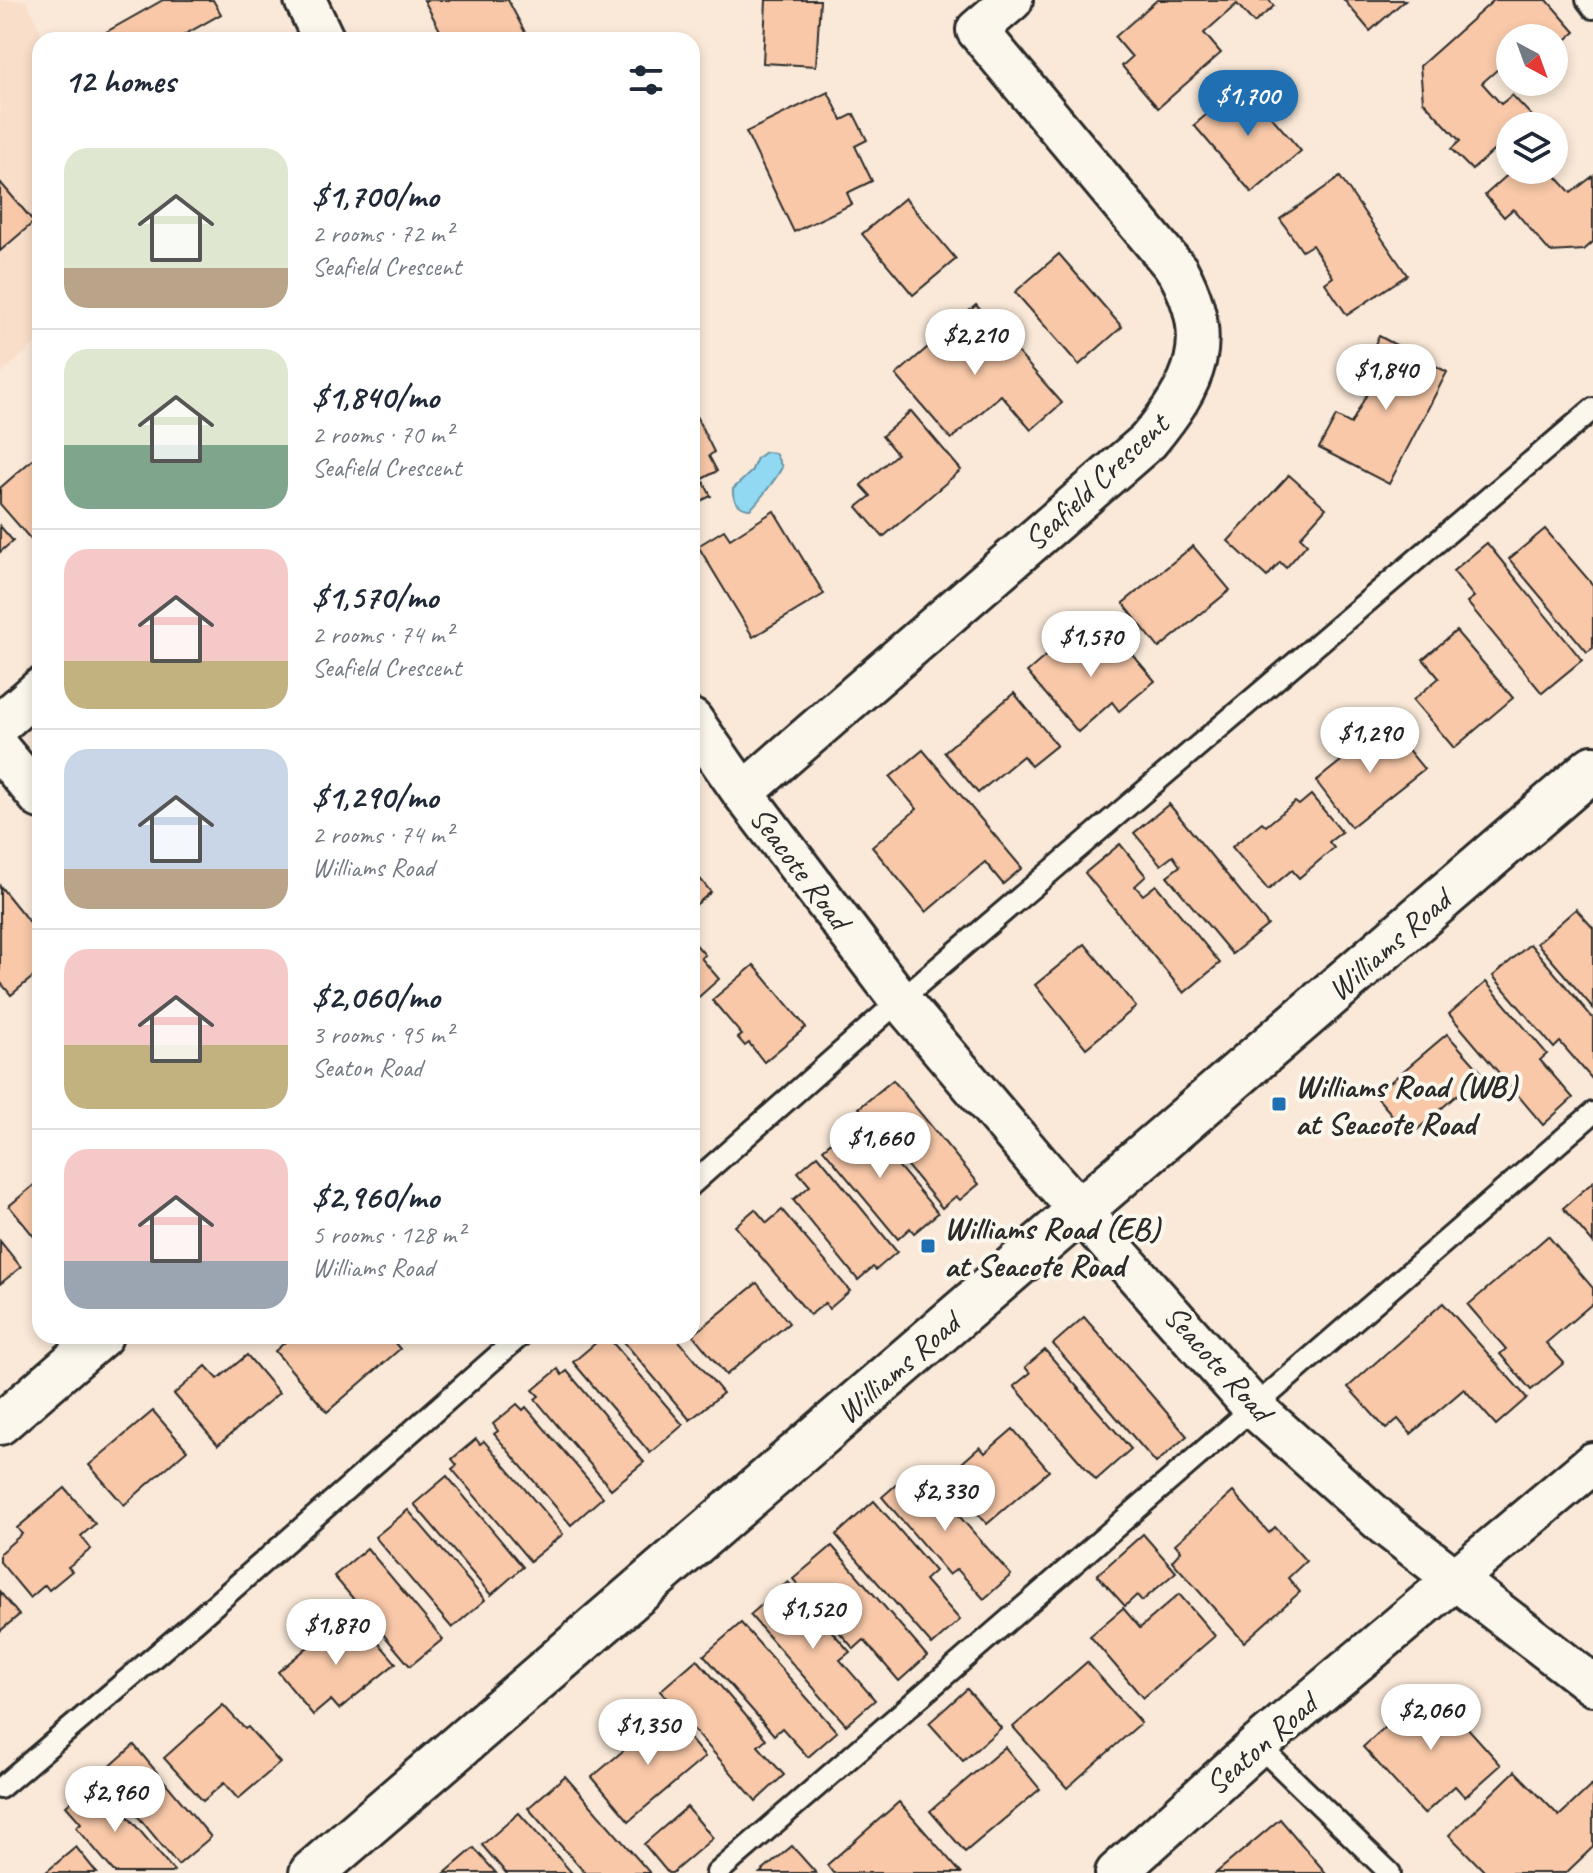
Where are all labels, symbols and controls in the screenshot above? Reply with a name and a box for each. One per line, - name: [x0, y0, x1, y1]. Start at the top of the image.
- north arrow: [1496, 24, 1568, 96]
- map controls: [1496, 24, 1568, 184]
- icon: filters: [624, 58, 668, 102]
- text: 12 homes: [64, 59, 175, 102]
- pin: $1,700: [1183, 70, 1313, 138]
- text: $1,700: [1216, 79, 1280, 112]
- button: layers: [1496, 112, 1568, 184]
- text: $1,700/mo: [312, 174, 439, 217]
- icon: home: [128, 180, 224, 276]
- text: 2 rooms · 72 m²: [312, 217, 453, 250]
- text: Seafield Crescent: [312, 250, 461, 283]
- pin: $2,210: [910, 309, 1040, 377]
- text: $2,210: [943, 318, 1007, 351]
- pin: $1,840: [1321, 344, 1451, 412]
- text: $1,840: [1354, 353, 1418, 386]
- text: $1,840/mo: [312, 375, 439, 418]
- icon: home: [128, 381, 224, 477]
- street label: Seafield Crescent: [1015, 402, 1180, 560]
- text: 2 rooms · 70 m²: [312, 418, 453, 451]
- text: Seafield Crescent: [312, 451, 461, 484]
- text: $1,570/mo: [312, 575, 438, 618]
- icon: home: [128, 581, 224, 677]
- pin: $1,570: [1026, 611, 1156, 679]
- text: 2 rooms · 74 m²: [312, 618, 453, 651]
- text: $1,570: [1059, 620, 1123, 653]
- text: Seafield Crescent: [312, 651, 461, 684]
- pin: $1,290: [1305, 707, 1435, 775]
- text: $1,290: [1338, 716, 1402, 749]
- text: $1,290/mo: [312, 775, 438, 818]
- icon: home: [128, 781, 224, 877]
- street label: Seacote Road: [740, 798, 862, 941]
- text: 2 rooms · 74 m²: [312, 818, 453, 851]
- text: Williams Road: [312, 851, 434, 884]
- street label: Williams Road: [1319, 877, 1463, 1010]
- text: $2,060/mo: [312, 975, 440, 1018]
- icon: home: [128, 981, 224, 1077]
- text: 3 rooms · 95 m²: [312, 1018, 453, 1051]
- text: Seaton Road: [312, 1051, 422, 1084]
- place label: Williams Road (WB) at Seacote Road: [1295, 1066, 1519, 1144]
- marker: Williams Road (WB) at Seacote Road: [1270, 1095, 1288, 1113]
- pin: $1,660: [815, 1112, 945, 1180]
- text: $1,660: [848, 1121, 912, 1154]
- text: $2,960/mo: [312, 1175, 439, 1218]
- icon: home: [128, 1181, 224, 1277]
- place label: Williams Road (EB) at Seacote Road: [944, 1208, 1162, 1286]
- text: 5 rooms · 128 m²: [312, 1218, 464, 1251]
- marker: Williams Road (EB) at Seacote Road: [919, 1237, 937, 1255]
- text: Williams Road: [312, 1251, 434, 1284]
- street label: Seacote Road: [1155, 1296, 1284, 1433]
- street label: Williams Road: [828, 1300, 972, 1433]
- pin: $2,330: [880, 1465, 1010, 1533]
- text: $2,330: [913, 1474, 977, 1507]
- pin: $1,520: [748, 1583, 878, 1651]
- text: $1,520: [781, 1592, 845, 1625]
- pin: $1,870: [271, 1599, 401, 1667]
- text: $1,870: [304, 1608, 368, 1641]
- street label: Seaton Road: [1196, 1681, 1329, 1804]
- pin: $2,060: [1366, 1684, 1496, 1752]
- text: $2,060: [1399, 1693, 1463, 1726]
- pin: $1,350: [583, 1699, 713, 1767]
- text: $1,350: [616, 1708, 680, 1741]
- pin: $2,960: [50, 1766, 180, 1834]
- text: $2,960: [83, 1775, 147, 1808]

